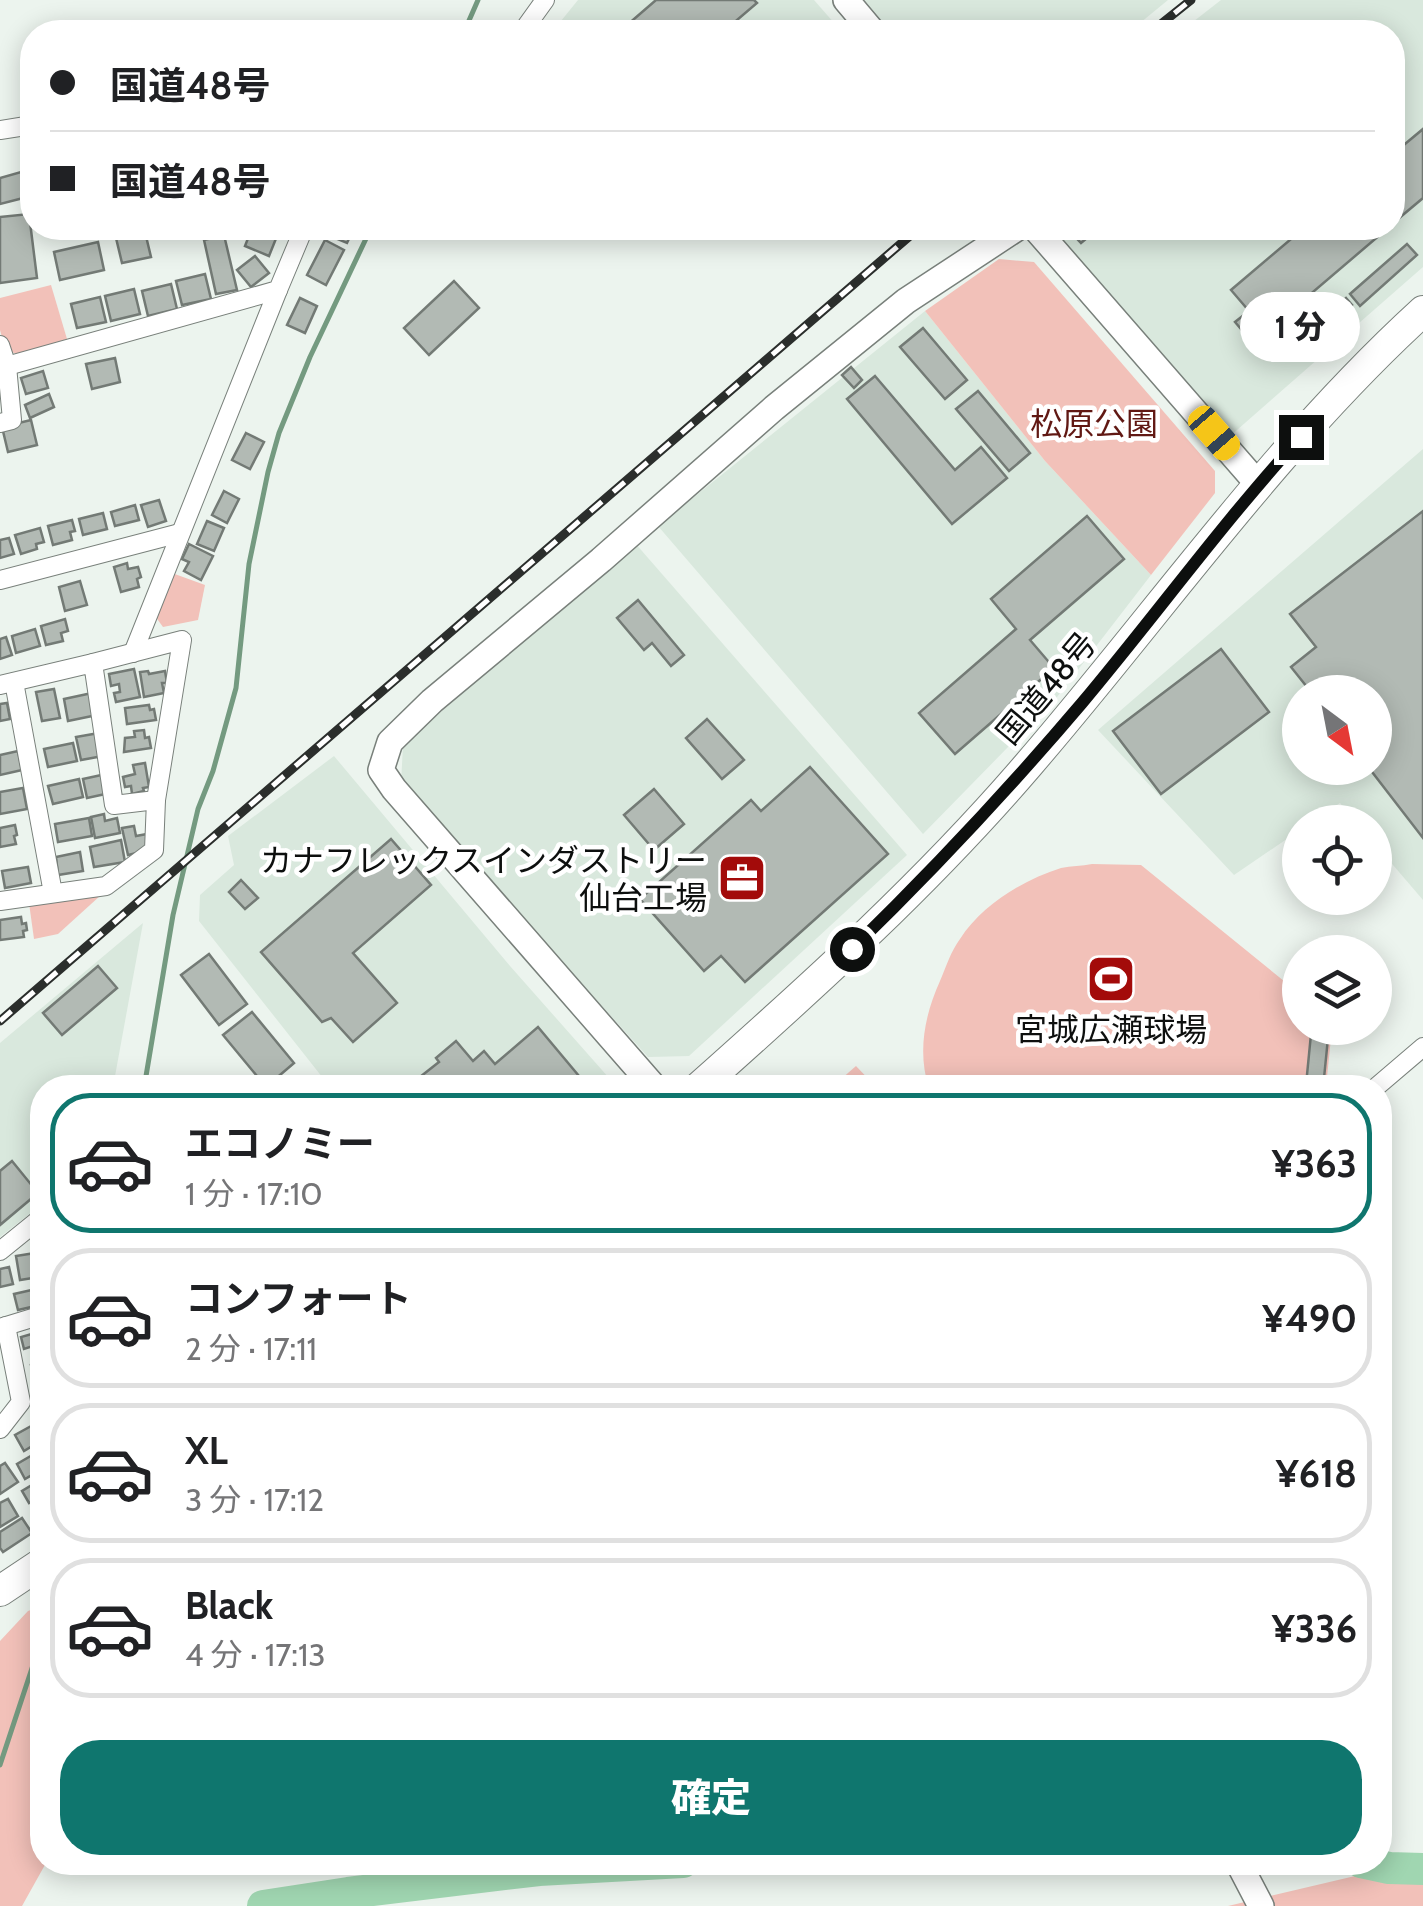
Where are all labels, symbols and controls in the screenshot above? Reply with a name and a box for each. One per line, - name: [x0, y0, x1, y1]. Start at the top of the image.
- text: 国道48号: [110, 62, 271, 109]
- text: 国道48号: [110, 158, 271, 205]
- callout: 1 分: [1241, 292, 1361, 362]
- text: 1 分: [1274, 307, 1326, 346]
- car: [1183, 401, 1245, 465]
- park label: 松原公園: [1030, 404, 1158, 443]
- route end: [1279, 415, 1324, 460]
- street label: 国道48号: [988, 624, 1104, 752]
- north arrow: [1282, 675, 1392, 785]
- map controls: [1282, 675, 1392, 1045]
- button: locate: [1282, 805, 1392, 915]
- place label: カナフレックスインダストリー 仙台工場: [260, 841, 707, 917]
- office icon: カナフレックスインダストリー 仙台工場: [716, 852, 768, 904]
- route start: [830, 927, 875, 972]
- button: layers: [1282, 935, 1392, 1045]
- sports icon: 宮城広瀬球場: [1085, 953, 1137, 1005]
- place label: 宮城広瀬球場: [1015, 1010, 1207, 1049]
- icon: car: [65, 1118, 155, 1208]
- text: エコノミー: [185, 1120, 375, 1167]
- text: ¥363: [1272, 1140, 1357, 1187]
- text: 1 分 · 17:10: [185, 1174, 323, 1213]
- icon: car: [65, 1273, 155, 1363]
- text: コンフォート: [185, 1275, 412, 1322]
- text: ¥490: [1262, 1295, 1357, 1342]
- text: 2 分 · 17:11: [185, 1329, 317, 1368]
- text: XL: [185, 1427, 228, 1474]
- icon: car: [65, 1428, 155, 1518]
- text: ¥618: [1276, 1450, 1357, 1497]
- text: 3 分 · 17:12: [185, 1480, 324, 1519]
- text: Black: [185, 1582, 273, 1629]
- icon: car: [65, 1583, 155, 1673]
- text: ¥336: [1272, 1605, 1357, 1652]
- text: 4 分 · 17:13: [185, 1635, 326, 1674]
- button: 確定: [60, 1740, 1362, 1855]

